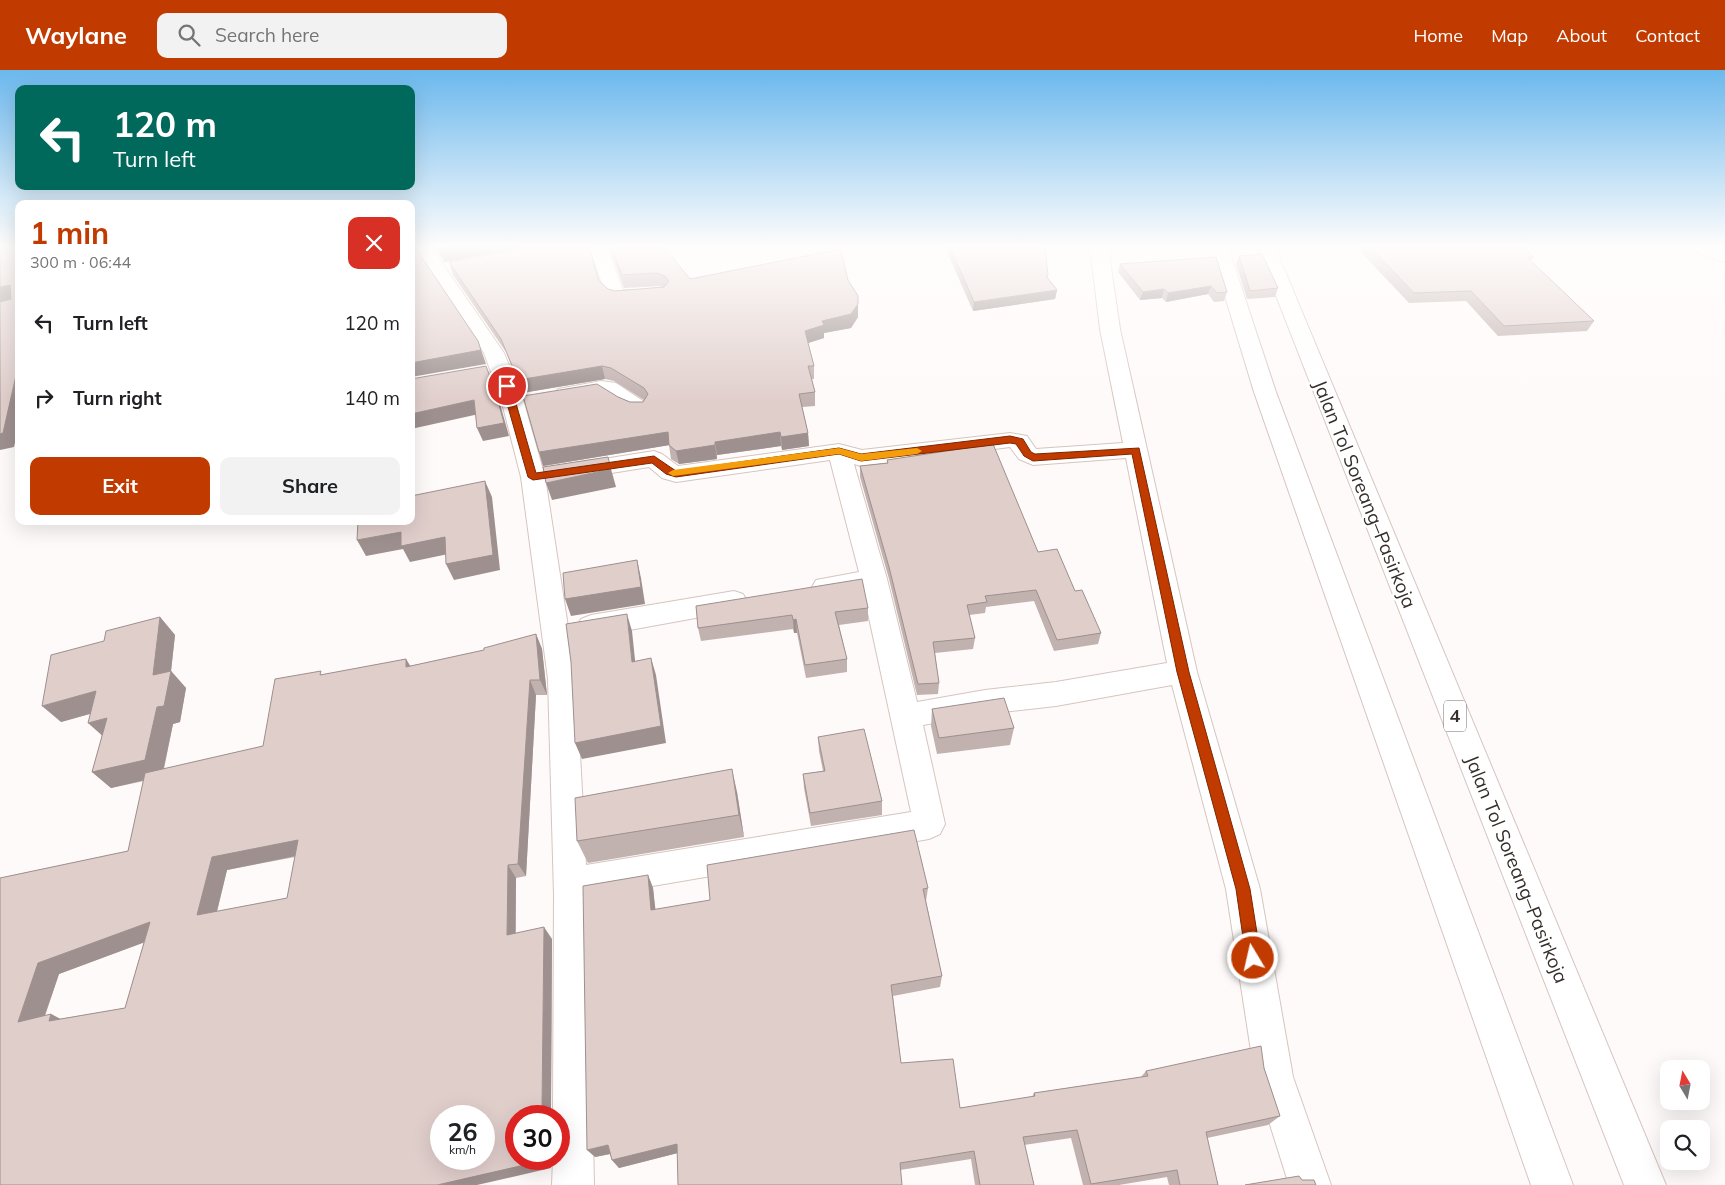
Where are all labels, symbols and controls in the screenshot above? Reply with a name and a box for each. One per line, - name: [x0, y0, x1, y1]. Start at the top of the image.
- search box: [157, 13, 507, 58]
- text: Waylane: [25, 20, 127, 50]
- icon: search: [175, 21, 203, 49]
- text: Search here: [215, 23, 319, 47]
- text: Home: [1413, 24, 1463, 47]
- text: Map: [1491, 24, 1528, 47]
- text: About: [1556, 24, 1607, 47]
- text: Contact: [1635, 24, 1700, 47]
- text: 120 m: [113, 102, 217, 146]
- icon: left: [30, 105, 95, 170]
- text: Turn left: [113, 145, 196, 173]
- text: 1 min: [30, 214, 109, 252]
- button: close: [348, 217, 400, 269]
- text: 300 m · 06:44: [30, 252, 131, 272]
- icon: left: [30, 309, 58, 337]
- text: Turn left: [73, 311, 148, 335]
- text: 120 m: [344, 311, 400, 335]
- pin: [486, 365, 528, 407]
- icon: arrive: [493, 372, 521, 400]
- street label: Jalan Tol Soreang–Pasirkoja: [1308, 376, 1422, 612]
- icon: right: [30, 384, 58, 412]
- text: Turn right: [73, 386, 162, 410]
- text: 140 m: [344, 386, 400, 410]
- button: Exit: [30, 457, 210, 515]
- button: Share: [220, 457, 400, 515]
- road number: 4: [1444, 700, 1466, 731]
- street label: Jalan Tol Soreang–Pasirkoja: [1460, 751, 1574, 987]
- position arrow: [1226, 931, 1278, 983]
- north arrow: [1660, 1060, 1710, 1110]
- map controls: [1660, 1060, 1710, 1170]
- speed limit sign: 30: [505, 1105, 570, 1170]
- text: 26: [447, 1116, 478, 1147]
- button: search: [1660, 1120, 1710, 1170]
- text: km/h: [449, 1142, 476, 1157]

